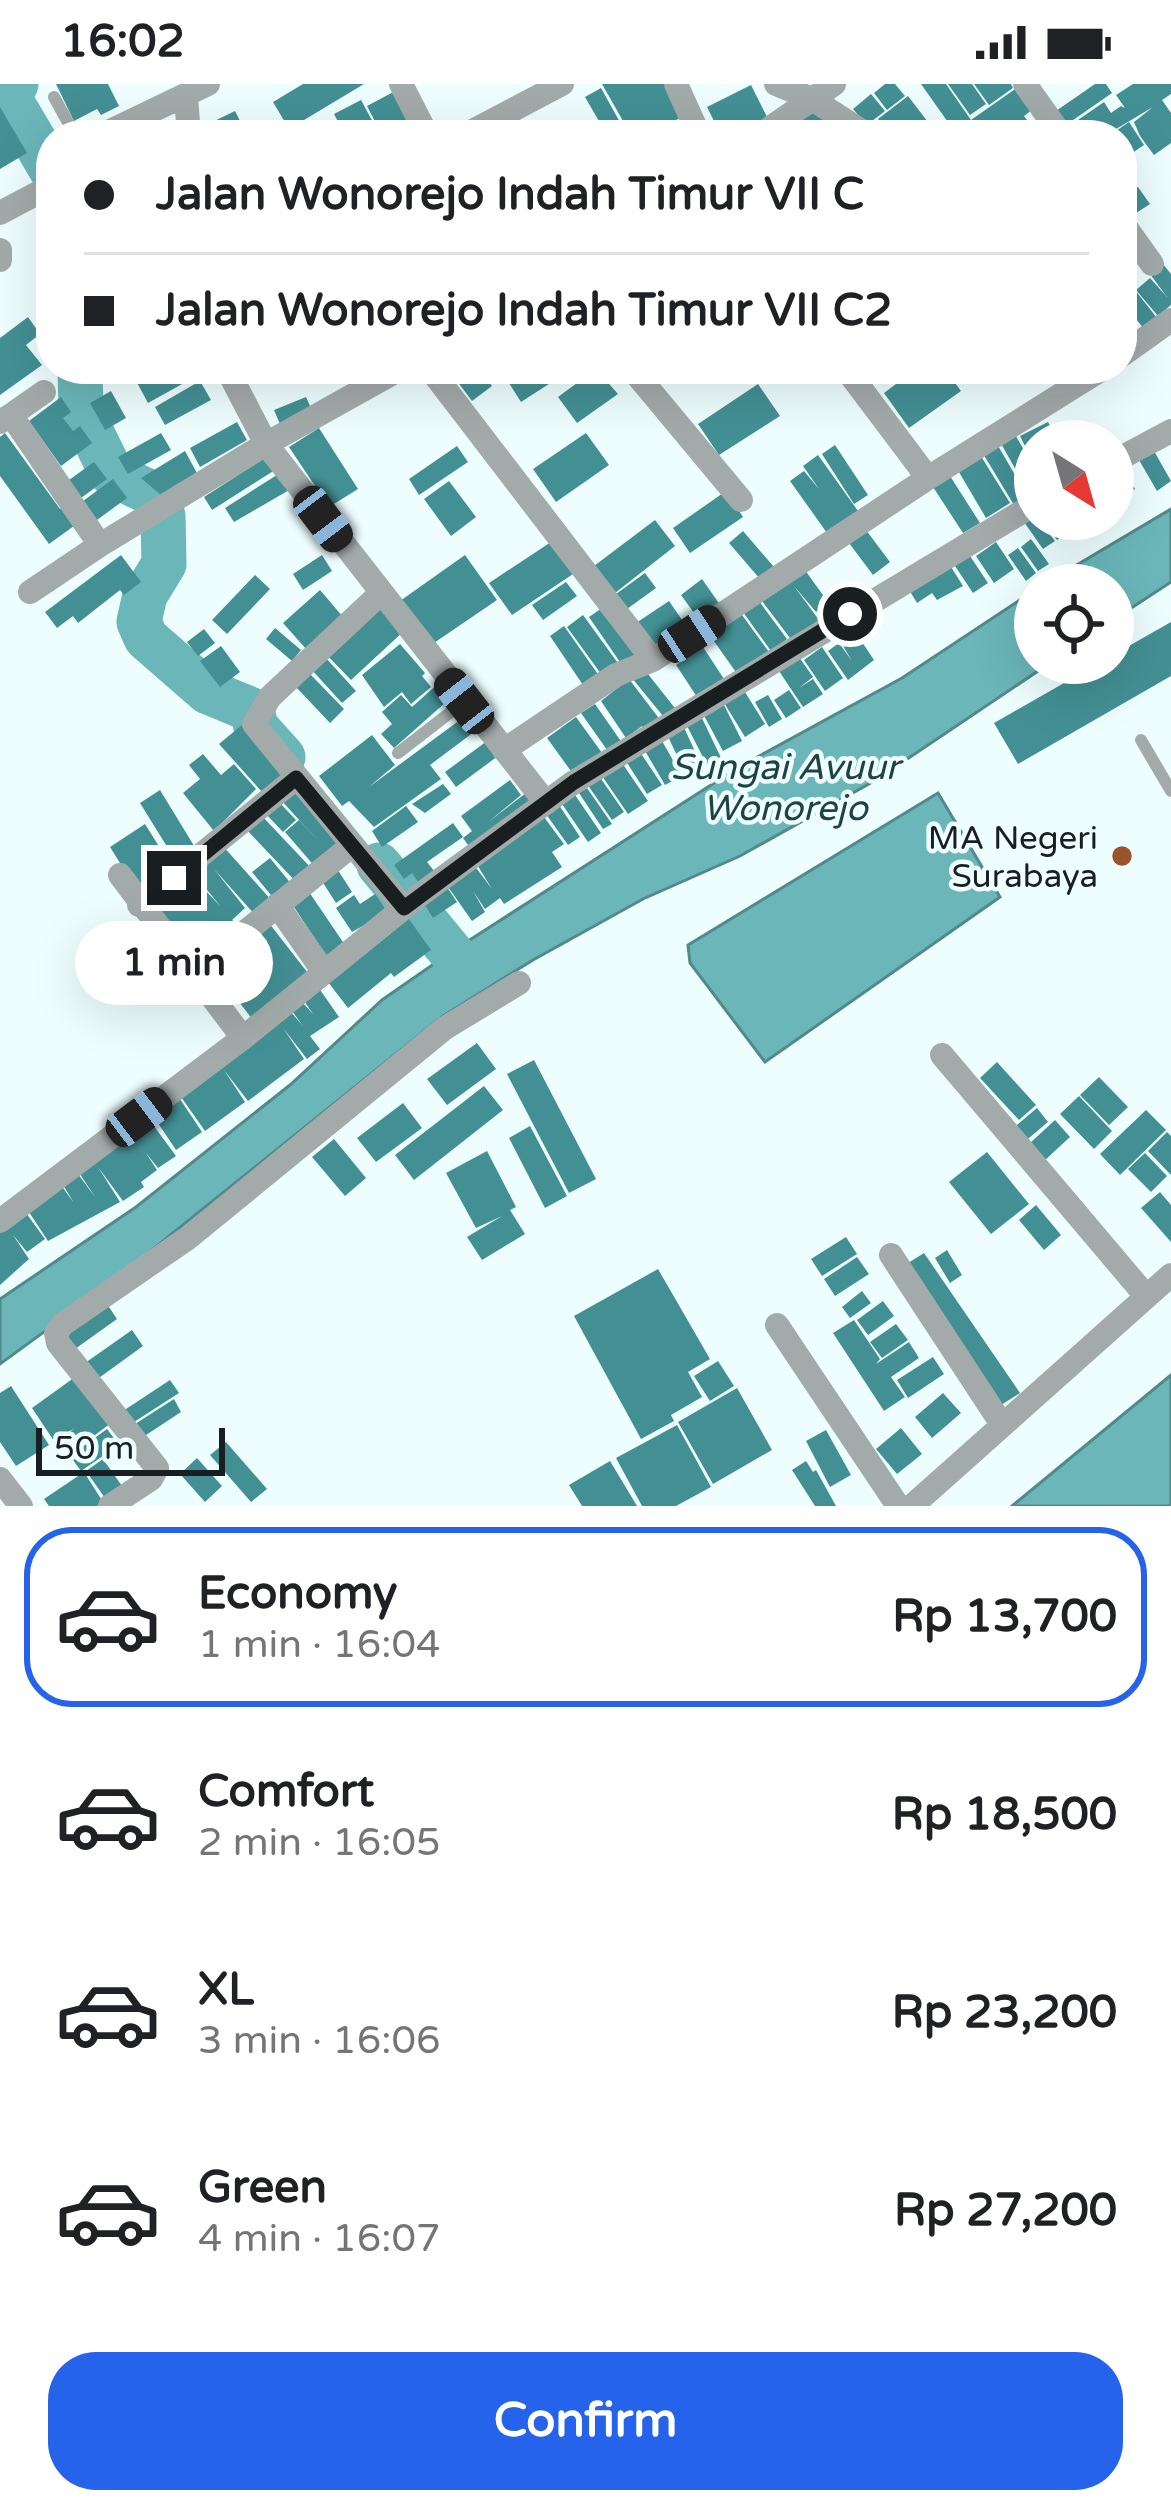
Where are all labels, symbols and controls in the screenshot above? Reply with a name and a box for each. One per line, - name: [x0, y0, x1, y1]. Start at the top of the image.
- text: 16:02: [60, 15, 185, 69]
- text: Jalan Wonorejo Indah Timur VII C: [156, 168, 864, 222]
- text: Jalan Wonorejo Indah Timur VII C2: [156, 284, 892, 338]
- north arrow: [1014, 420, 1134, 540]
- map controls: [1014, 420, 1134, 684]
- car: [287, 479, 359, 559]
- button: locate: [1014, 564, 1134, 684]
- route start: [823, 587, 877, 641]
- car: [652, 599, 732, 669]
- car: [428, 662, 500, 740]
- water label: Sungai Avuur Wonorejo: [670, 746, 904, 830]
- place label: MA Negeri Surabaya: [928, 819, 1098, 896]
- marker: MA Negeri Surabaya: [1109, 843, 1135, 869]
- route end: [147, 851, 201, 905]
- callout: 1 min: [75, 920, 273, 1004]
- text: 1 min: [122, 939, 226, 986]
- car: [99, 1081, 179, 1153]
- scale bar: [36, 1422, 225, 1475]
- text: 50 m: [54, 1429, 134, 1468]
- icon: car: [54, 1563, 162, 1671]
- text: Economy: [198, 1567, 397, 1621]
- text: Rp 13,700: [892, 1590, 1117, 1644]
- text: 1 min · 16:04: [198, 1621, 440, 1668]
- icon: car: [54, 1761, 162, 1869]
- text: Comfort: [198, 1765, 374, 1819]
- text: Rp 18,500: [892, 1788, 1117, 1842]
- text: 2 min · 16:05: [198, 1819, 440, 1866]
- icon: car: [54, 1959, 162, 2067]
- text: XL: [198, 1963, 254, 2017]
- text: Rp 23,200: [892, 1986, 1117, 2040]
- text: 3 min · 16:06: [198, 2017, 440, 2064]
- icon: car: [54, 2157, 162, 2265]
- text: Green: [198, 2161, 327, 2215]
- text: Rp 27,200: [894, 2184, 1117, 2238]
- text: 4 min · 16:07: [198, 2215, 440, 2262]
- button: Confirm: [48, 2352, 1123, 2490]

